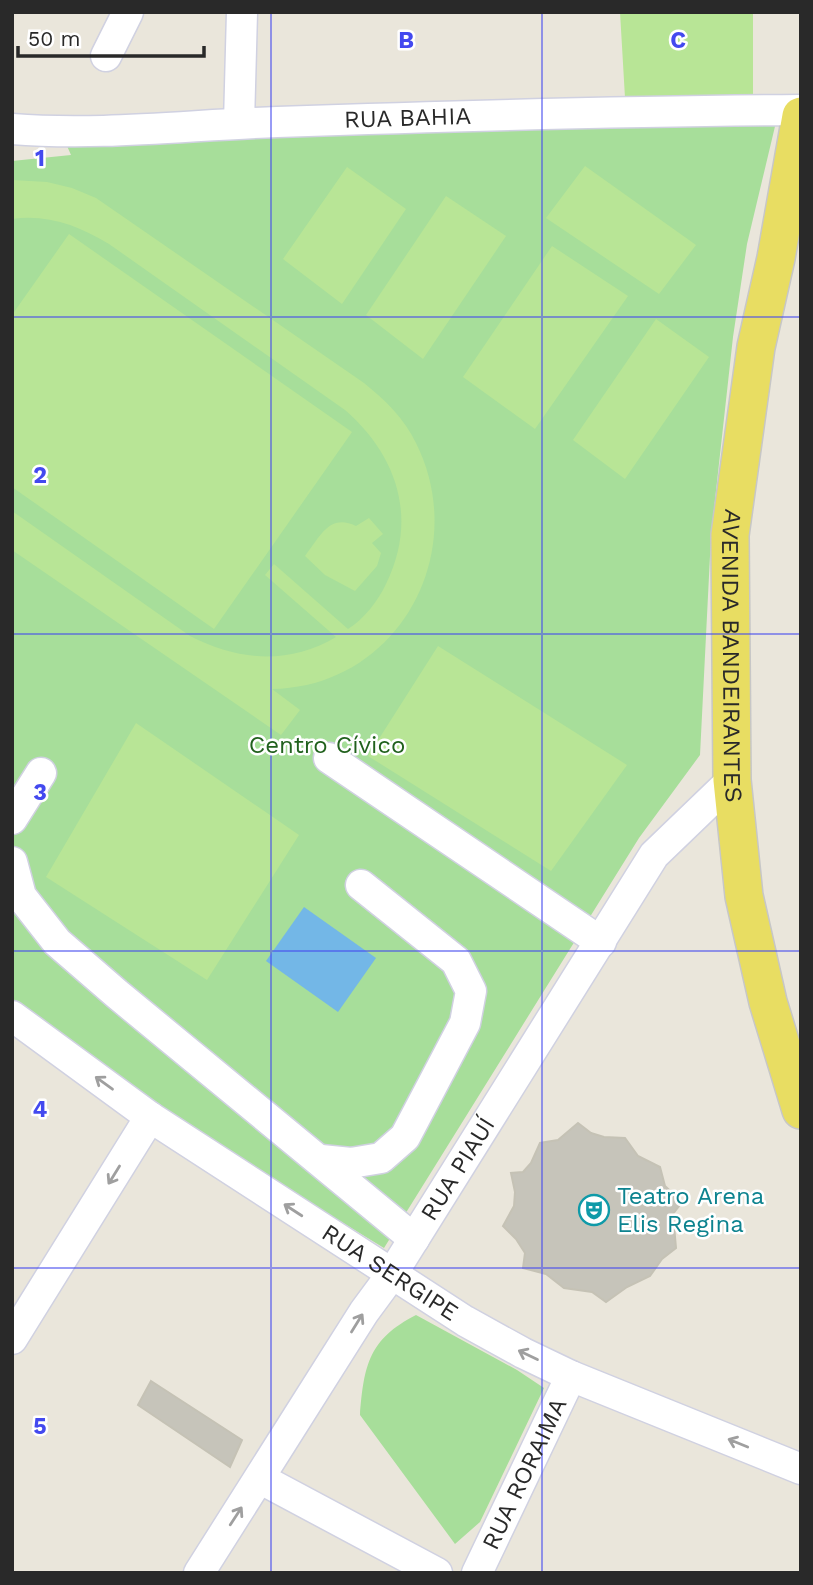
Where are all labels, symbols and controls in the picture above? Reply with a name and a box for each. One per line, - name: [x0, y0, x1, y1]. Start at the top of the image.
- scale bar: [18, 14, 203, 58]
- text: 50 m: [28, 26, 80, 51]
- text: B: [398, 27, 414, 54]
- text: C: [670, 27, 686, 54]
- street label: RUA BAHIA: [343, 102, 472, 134]
- text: 1: [35, 145, 45, 172]
- text: 2: [33, 462, 47, 489]
- street label: AVENIDA BANDEIRANTES: [716, 508, 748, 804]
- park label: Centro Cívico: [249, 731, 405, 759]
- text: 3: [33, 779, 47, 806]
- one-way arrow: [95, 1076, 114, 1091]
- text: 4: [33, 1096, 48, 1123]
- street label: RUA PIAUÍ: [415, 1112, 501, 1226]
- one-way arrow: [107, 1165, 121, 1185]
- place label: Teatro Arena Elis Regina: [617, 1182, 764, 1238]
- theatre icon: Teatro Arena Elis Regina: [577, 1193, 611, 1227]
- one-way arrow: [283, 1202, 303, 1216]
- street label: RUA SERGIPE: [317, 1218, 463, 1327]
- one-way arrow: [351, 1314, 365, 1334]
- one-way arrow: [518, 1348, 539, 1362]
- street label: RUA RORAIMA: [476, 1393, 573, 1554]
- text: 5: [33, 1413, 47, 1440]
- one-way arrow: [727, 1436, 749, 1449]
- one-way arrow: [230, 1506, 244, 1526]

